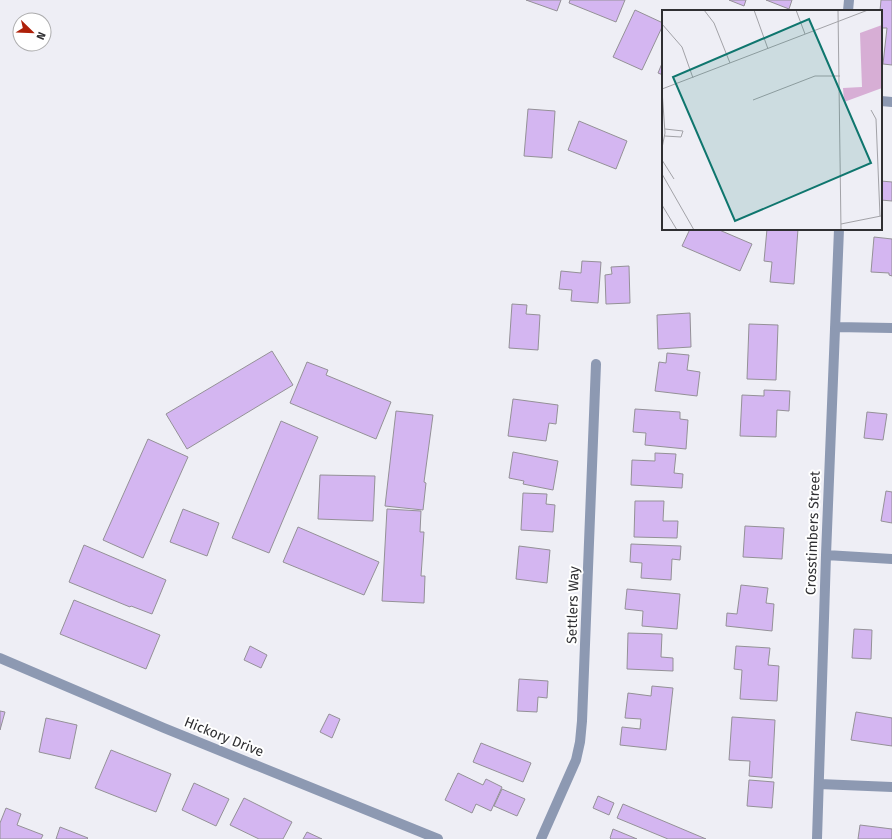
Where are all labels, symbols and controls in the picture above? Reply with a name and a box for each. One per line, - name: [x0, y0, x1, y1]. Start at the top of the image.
- inset map: [662, 10, 882, 230]
- north arrow: [12, 12, 52, 52]
- text: N: [33, 30, 48, 42]
- street label: Crosstimbers Street: [802, 470, 824, 595]
- street label: Settlers Way: [563, 566, 583, 644]
- street label: Hickory Drive: [182, 713, 266, 761]

